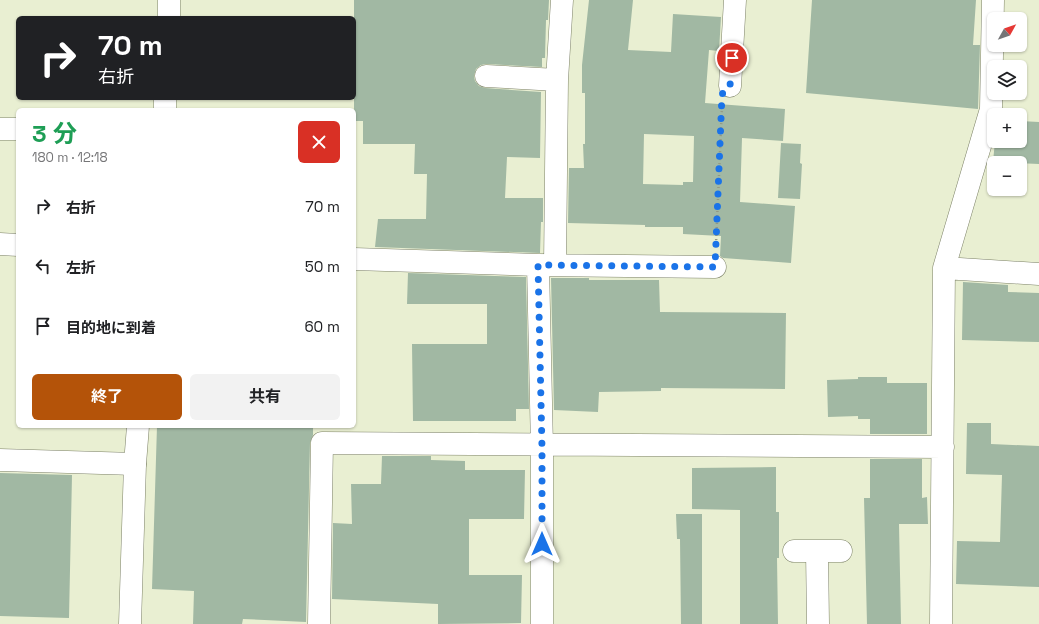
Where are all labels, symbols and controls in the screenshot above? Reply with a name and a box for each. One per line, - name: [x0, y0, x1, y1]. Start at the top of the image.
- north arrow: [987, 12, 1027, 52]
- map controls: [987, 12, 1027, 196]
- text: 70 m: [98, 27, 163, 63]
- icon: right: [32, 32, 84, 84]
- pin: [715, 41, 749, 75]
- icon: arrive: [721, 47, 743, 69]
- button: layers: [987, 60, 1027, 100]
- text: 右折: [98, 65, 134, 88]
- button: +: [987, 108, 1027, 148]
- text: 3 分: [32, 118, 77, 149]
- button: close: [298, 121, 340, 163]
- text: 180 m · 12:18: [32, 149, 108, 166]
- button: −: [987, 156, 1027, 196]
- icon: right: [32, 195, 54, 217]
- text: 70 m: [305, 197, 340, 216]
- text: 右折: [66, 198, 96, 217]
- icon: left: [32, 255, 54, 277]
- text: 50 m: [305, 257, 340, 276]
- text: 左折: [66, 258, 96, 277]
- icon: arrive: [32, 315, 54, 337]
- text: 60 m: [304, 317, 340, 336]
- text: 目的地に到着: [66, 318, 156, 337]
- button: 終了: [32, 374, 182, 420]
- button: 共有: [190, 374, 340, 420]
- position arrow: [521, 523, 563, 565]

